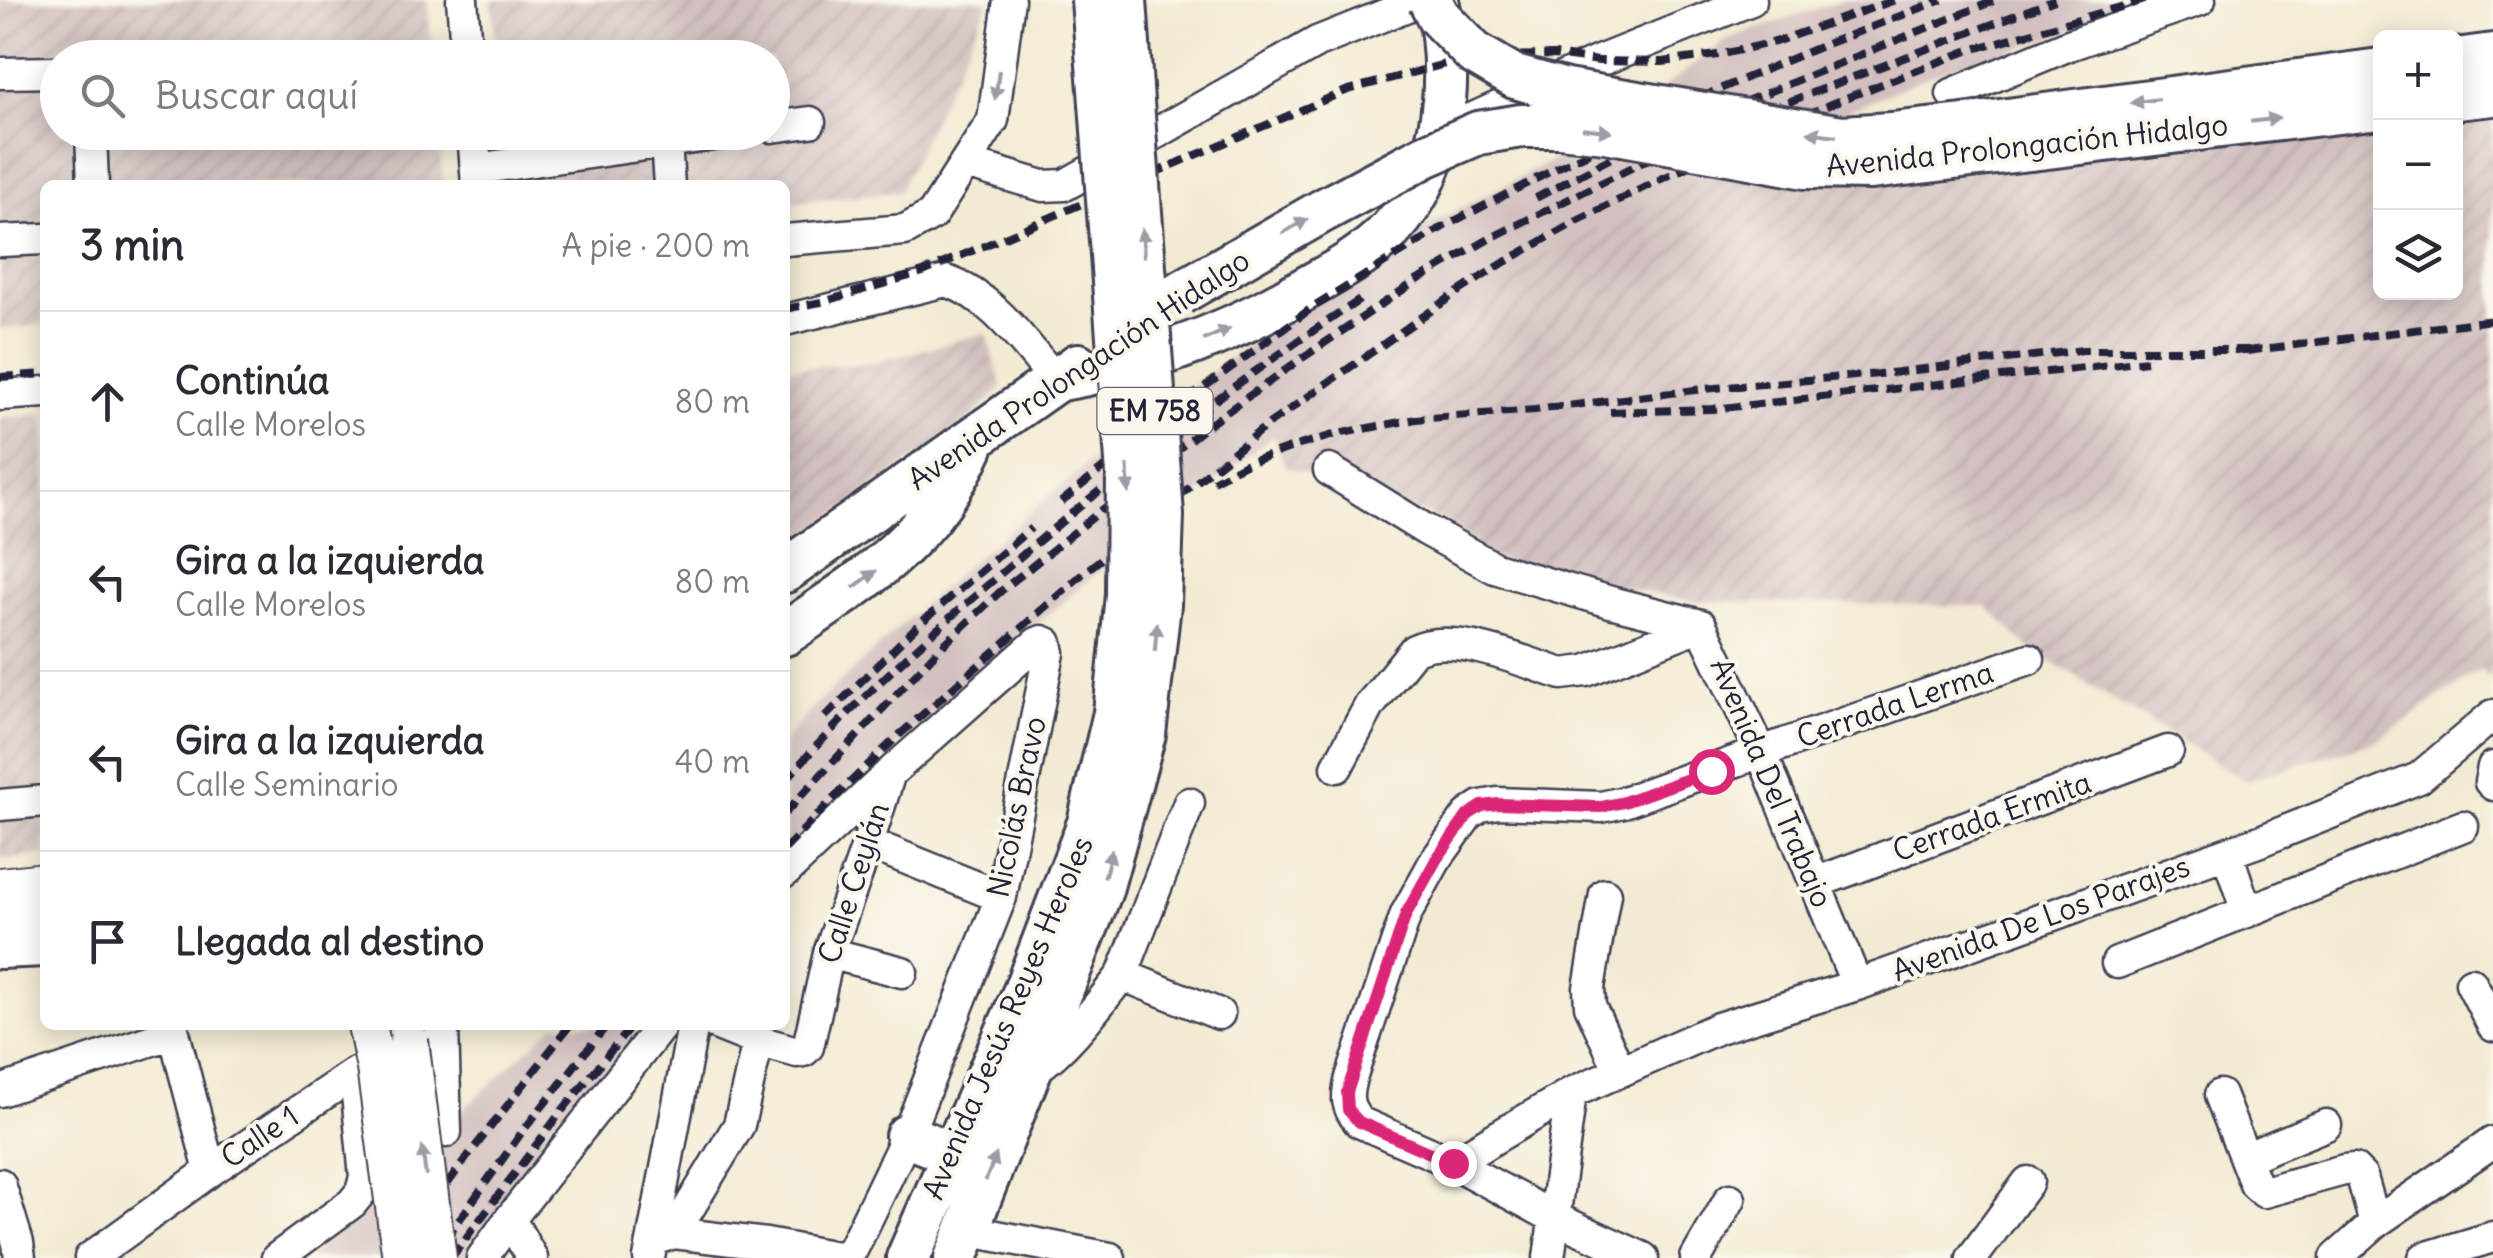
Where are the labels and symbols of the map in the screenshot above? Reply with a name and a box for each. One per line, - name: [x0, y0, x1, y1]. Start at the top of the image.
- one-way arrow: [989, 70, 1005, 101]
- one-way arrow: [2129, 94, 2160, 110]
- street label: Avenida Prolongación Hidalgo: [1824, 105, 2230, 185]
- one-way arrow: [2250, 112, 2282, 128]
- one-way arrow: [1581, 122, 1613, 138]
- one-way arrow: [1806, 125, 1838, 141]
- one-way arrow: [1281, 218, 1309, 236]
- one-way arrow: [1134, 227, 1150, 258]
- street label: Avenida Prolongación Hidalgo: [900, 240, 1257, 498]
- one-way arrow: [1202, 326, 1232, 342]
- road number: EM 758: [1098, 388, 1212, 434]
- one-way arrow: [1120, 464, 1136, 496]
- one-way arrow: [852, 569, 878, 589]
- one-way arrow: [1149, 621, 1165, 653]
- street label: Avenida Del Trabajo: [1702, 652, 1842, 913]
- street label: Cerrada Lerma: [1791, 653, 1998, 755]
- street label: Nicolás Bravo: [978, 713, 1054, 901]
- route start: [1689, 749, 1735, 795]
- street label: Cerrada Ermita: [1887, 763, 2096, 870]
- street label: Calle Ceylán: [809, 798, 897, 968]
- street label: Avenida Jesús Reyes Heroles: [913, 830, 1101, 1205]
- street label: Avenida De Los Parajes: [1887, 847, 2195, 990]
- one-way arrow: [1100, 848, 1116, 879]
- street label: Calle 1: [213, 1097, 305, 1176]
- route end: [1431, 1141, 1477, 1187]
- one-way arrow: [416, 1145, 432, 1177]
- one-way arrow: [984, 1152, 1000, 1182]

